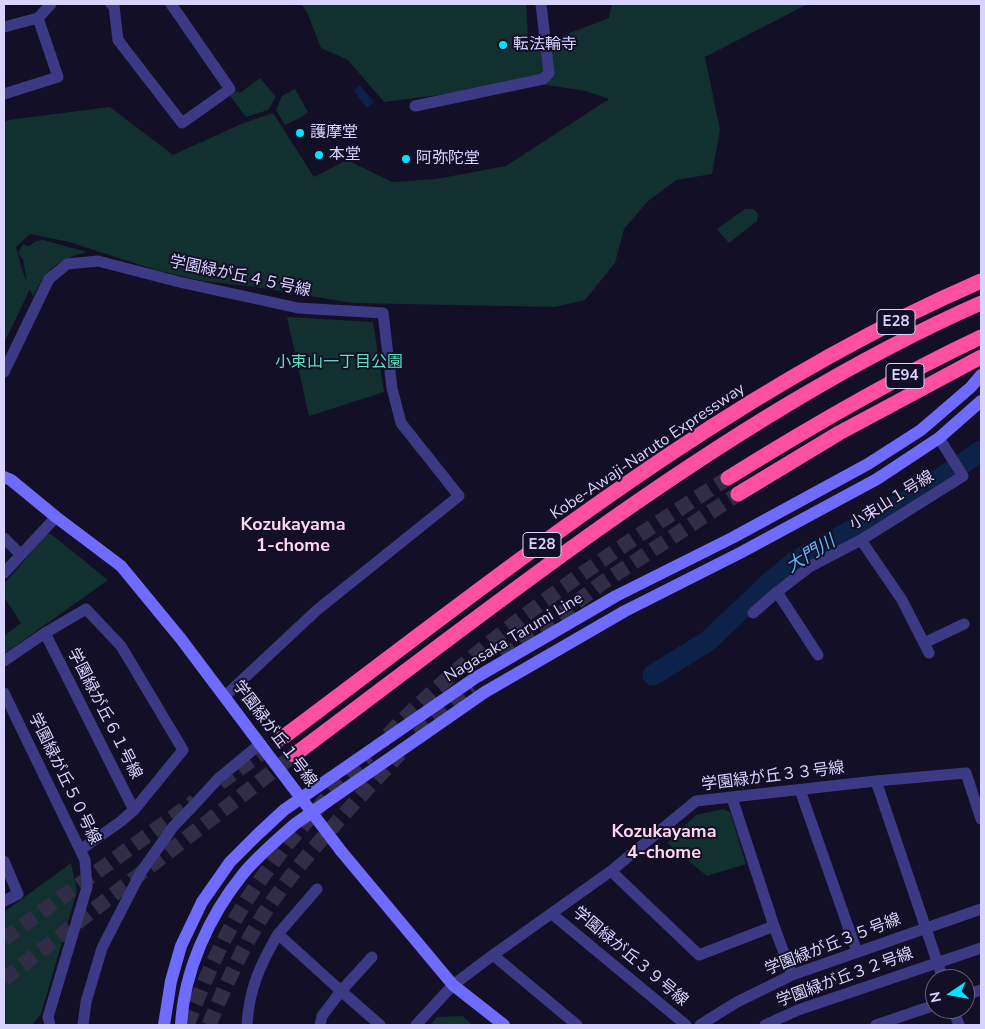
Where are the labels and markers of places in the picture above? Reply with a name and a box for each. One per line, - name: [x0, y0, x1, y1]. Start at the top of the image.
- place label: 転法輪寺: [513, 35, 577, 55]
- marker: 転法輪寺: [497, 39, 509, 51]
- place label: 護摩堂: [310, 123, 358, 143]
- marker: 護摩堂: [294, 127, 306, 139]
- place label: 本堂: [329, 145, 361, 165]
- marker: 本堂: [313, 149, 325, 161]
- place label: 阿弥陀堂: [416, 149, 480, 169]
- marker: 阿弥陀堂: [400, 153, 412, 165]

